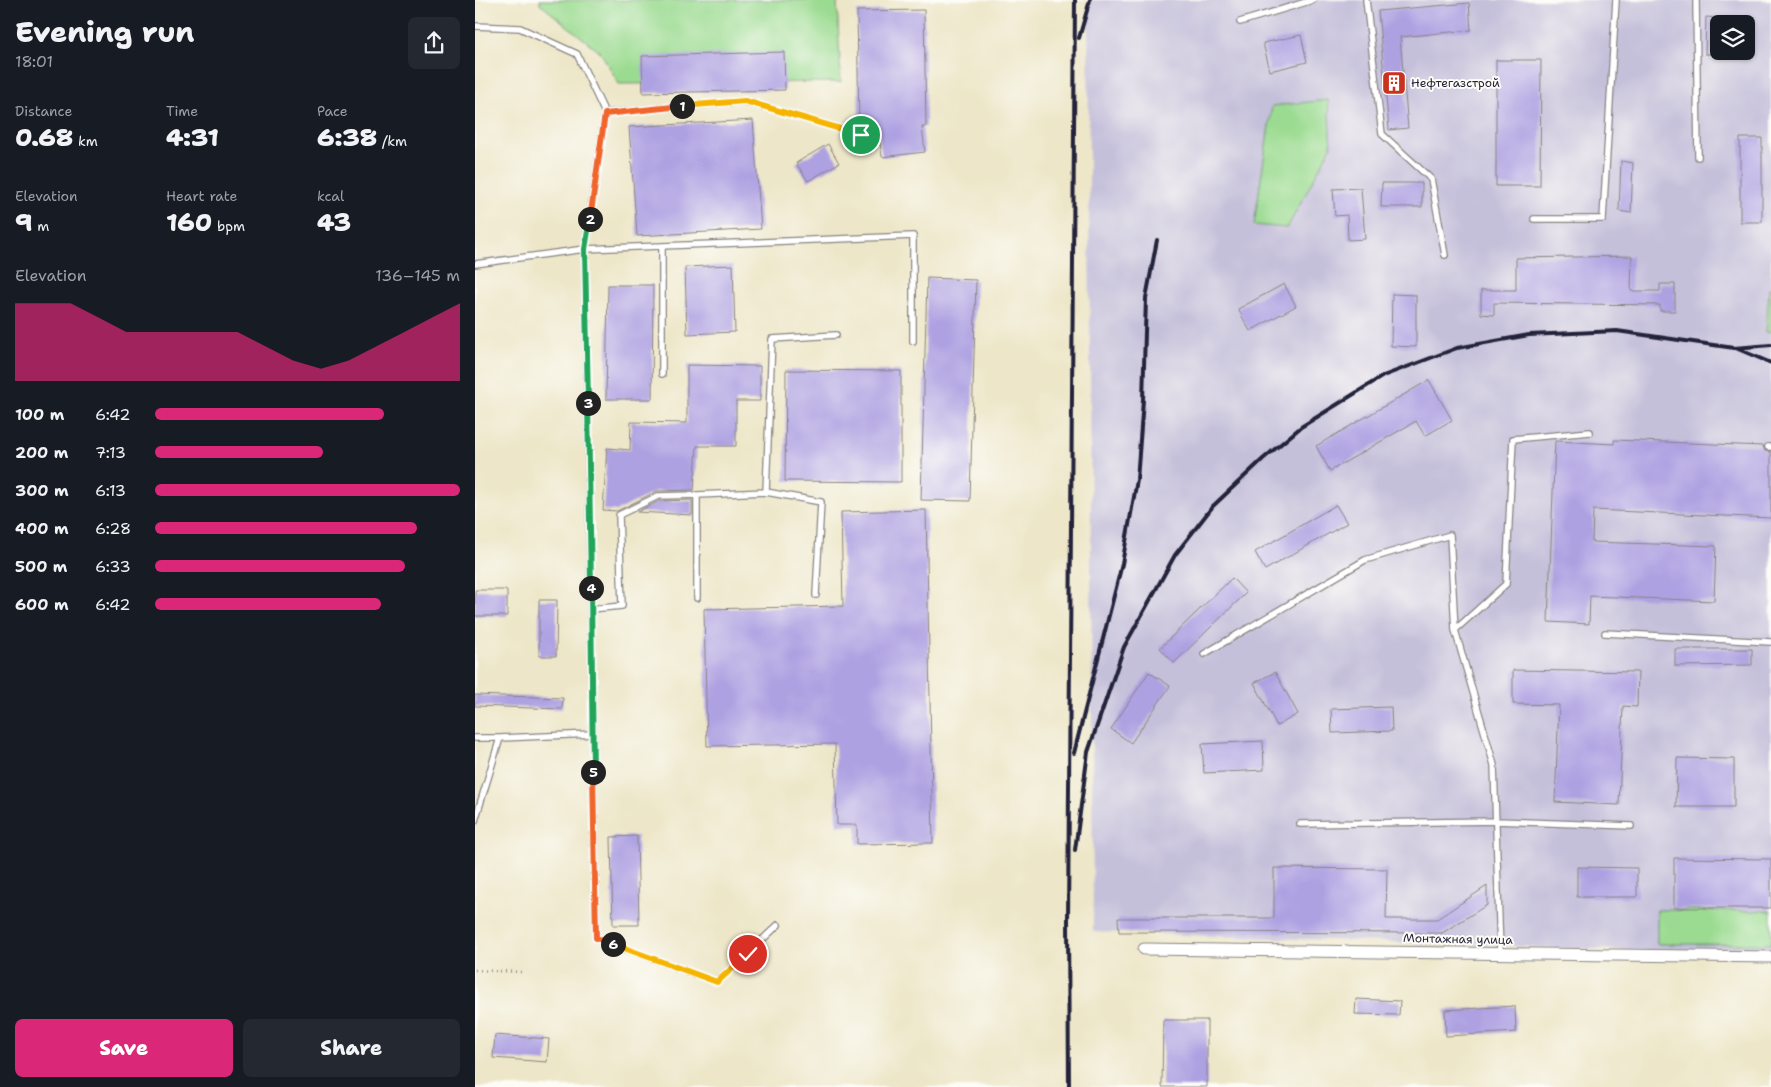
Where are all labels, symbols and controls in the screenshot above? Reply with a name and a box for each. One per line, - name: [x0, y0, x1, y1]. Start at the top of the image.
- text: Evening run: [15, 13, 194, 51]
- map controls: [1710, 15, 1755, 60]
- button: layers: [1710, 15, 1755, 60]
- button: share: [408, 17, 460, 69]
- text: 18:01: [15, 51, 53, 72]
- building icon: Нефтегазстрой: [1381, 70, 1407, 96]
- place label: Нефтегазстрой: [1411, 75, 1500, 91]
- pin: 1: [669, 94, 695, 118]
- text: 1: [679, 97, 686, 115]
- text: Distance: [15, 102, 72, 120]
- text: Time: [166, 102, 198, 120]
- text: Pace: [317, 102, 348, 120]
- pin: [840, 114, 882, 156]
- text: 0.68: [15, 120, 73, 154]
- text: 4:31: [166, 120, 219, 154]
- text: 6:38: [317, 120, 377, 154]
- icon: arrive: [847, 121, 875, 149]
- text: km: [73, 132, 98, 150]
- text: /km: [377, 132, 407, 150]
- text: Elevation: [15, 187, 78, 205]
- text: Heart rate: [166, 187, 237, 205]
- text: kcal: [317, 187, 344, 205]
- text: 9: [15, 205, 33, 239]
- text: 160: [166, 205, 212, 239]
- text: 43: [317, 205, 351, 239]
- pin: 2: [577, 206, 603, 232]
- text: 2: [586, 210, 595, 228]
- text: m: [33, 217, 49, 235]
- text: bpm: [212, 217, 245, 235]
- text: Elevation: [15, 265, 87, 286]
- text: 136–145 m: [375, 265, 460, 286]
- pin: 3: [575, 390, 601, 416]
- text: 3: [584, 394, 593, 412]
- text: 100 m: [15, 404, 64, 425]
- text: 6:42: [95, 404, 130, 425]
- text: 200 m: [15, 442, 68, 463]
- text: 7:13: [95, 442, 126, 463]
- text: 300 m: [15, 480, 69, 501]
- text: 6:13: [95, 480, 126, 501]
- text: 400 m: [15, 518, 69, 539]
- text: 6:28: [95, 518, 131, 539]
- text: 500 m: [15, 556, 67, 577]
- text: 6:33: [95, 556, 131, 577]
- pin: 4: [579, 576, 603, 600]
- text: 4: [587, 579, 596, 597]
- text: 600 m: [15, 594, 69, 615]
- text: 6:42: [95, 594, 130, 615]
- pin: 5: [581, 760, 605, 784]
- text: 5: [589, 763, 598, 781]
- street label: Монтажная улица: [1403, 930, 1513, 948]
- pin: 6: [601, 932, 625, 956]
- pin: [727, 933, 769, 975]
- text: 6: [609, 935, 618, 953]
- icon: check: [734, 940, 762, 968]
- button: Save: [15, 1019, 233, 1077]
- button: Share: [243, 1019, 460, 1077]

